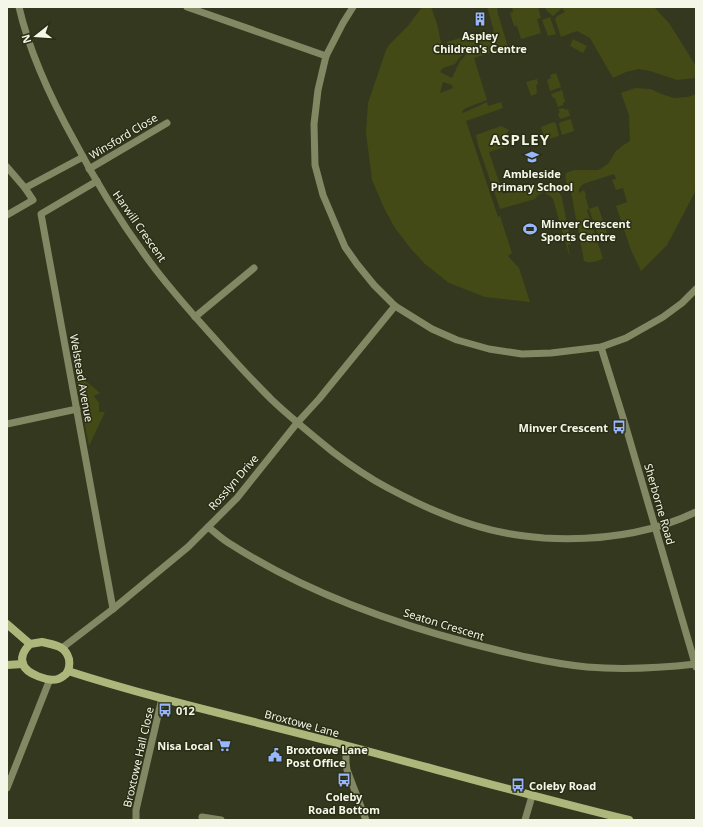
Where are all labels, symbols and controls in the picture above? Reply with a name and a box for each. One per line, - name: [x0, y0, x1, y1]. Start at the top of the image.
- building icon: Aspley Children's Centre: [472, 11, 488, 27]
- north arrow: [16, 16, 56, 56]
- place label: Aspley Children's Centre: [433, 28, 527, 56]
- text: N: [17, 33, 34, 46]
- street label: Winsford Close: [86, 110, 160, 162]
- district label: ASPLEY: [490, 129, 550, 149]
- school or university icon: Ambleside Primary School: [524, 149, 540, 165]
- place label: Ambleside Primary School: [491, 166, 573, 194]
- street label: Harwill Crescent: [110, 187, 170, 265]
- place label: Minver Crescent Sports Centre: [541, 216, 631, 244]
- sports icon: Minver Crescent Sports Centre: [522, 221, 538, 237]
- street label: Welstead Avenue: [67, 333, 97, 423]
- bus stop icon: Minver Crescent: [611, 419, 627, 435]
- place label: Minver Crescent: [519, 420, 608, 435]
- street label: Rosslyn Drive: [205, 451, 261, 513]
- street label: Sherborne Road: [641, 462, 679, 546]
- street label: Seaton Crescent: [402, 605, 486, 643]
- bus stop icon: 012: [157, 702, 173, 718]
- place label: 012: [176, 703, 195, 718]
- street label: Broxtowe Hall Close: [119, 705, 157, 809]
- street label: Broxtowe Lane: [263, 706, 341, 740]
- supermarket icon: Nisa Local: [216, 737, 232, 753]
- place label: Nisa Local: [157, 738, 213, 753]
- place label: Broxtowe Lane Post Office: [286, 742, 368, 770]
- public building icon: Broxtowe Lane Post Office: [267, 747, 283, 763]
- bus stop icon: Coleby Road Bottom: [336, 772, 352, 788]
- bus stop icon: Coleby Road: [510, 777, 526, 793]
- place label: Coleby Road: [529, 778, 596, 793]
- place label: Coleby Road Bottom: [308, 789, 380, 817]

